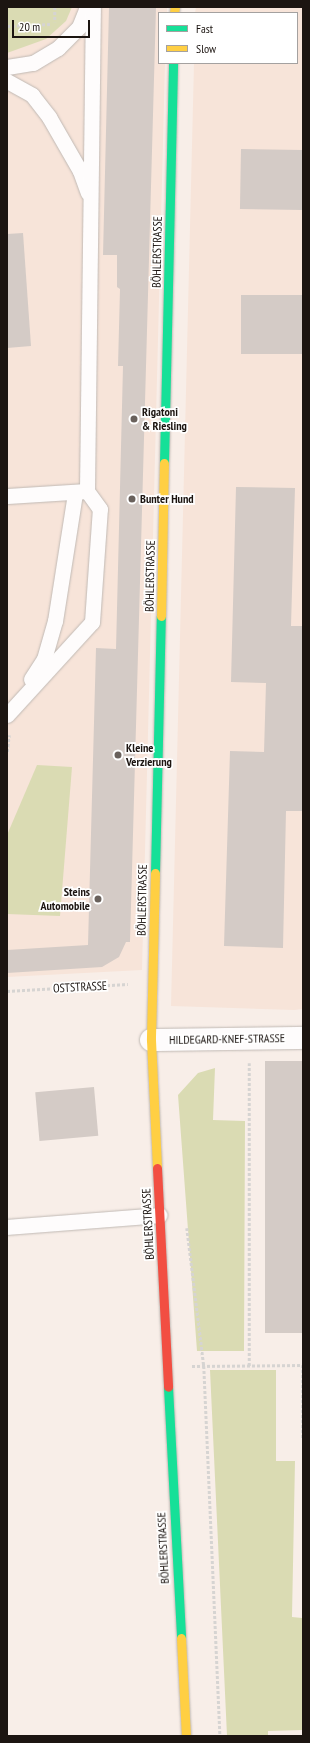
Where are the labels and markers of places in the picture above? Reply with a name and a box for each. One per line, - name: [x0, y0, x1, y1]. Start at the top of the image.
- place label: Rigatoni & Riesling: [142, 405, 187, 433]
- marker: Rigatoni & Riesling: [129, 414, 139, 424]
- place label: Bunter Hund: [140, 492, 194, 506]
- marker: Bunter Hund: [127, 494, 137, 504]
- place label: Kleine Verzierung: [126, 741, 172, 769]
- marker: Kleine Verzierung: [113, 750, 123, 760]
- place label: Steins Automobile: [40, 885, 90, 913]
- marker: Steins Automobile: [93, 894, 103, 904]

